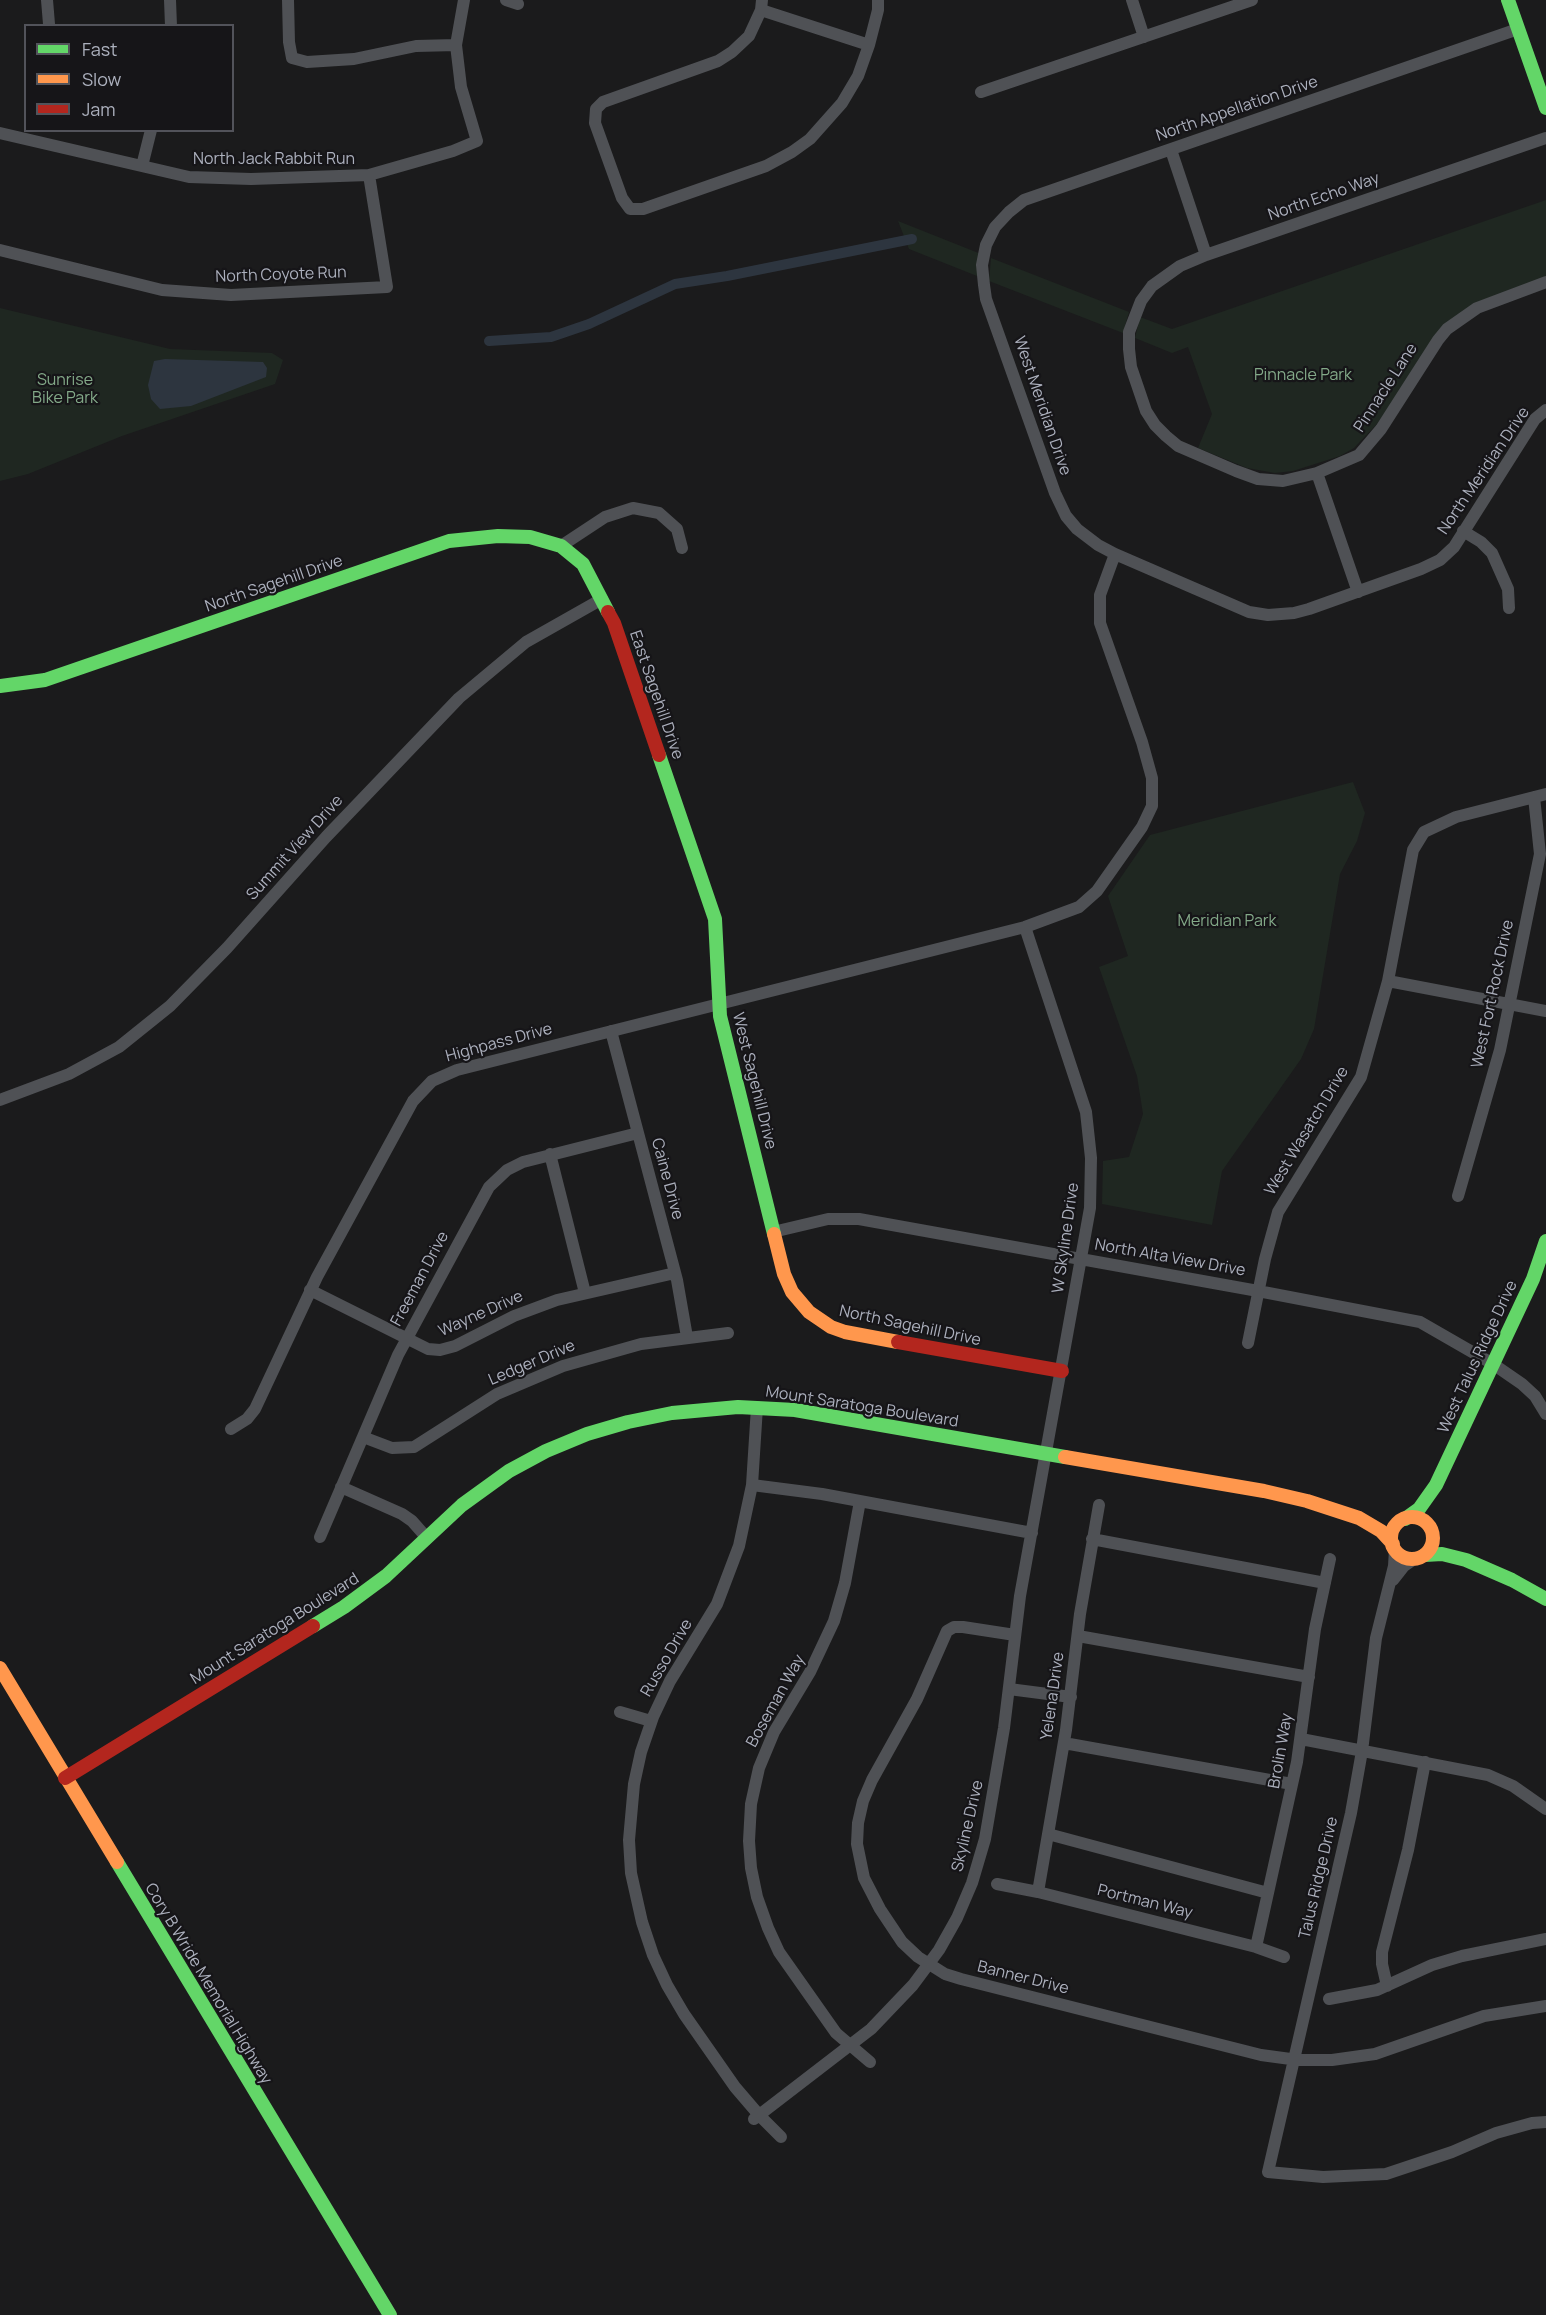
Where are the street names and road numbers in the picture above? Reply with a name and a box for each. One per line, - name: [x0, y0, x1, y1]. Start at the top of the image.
- street label: North Appellation Drive: [1154, 72, 1320, 146]
- street label: North Jack Rabbit Run: [193, 150, 355, 170]
- street label: North Echo Way: [1266, 169, 1382, 225]
- street label: North Coyote Run: [215, 263, 347, 287]
- street label: West Meridian Drive: [1009, 334, 1075, 478]
- street label: Pinnacle Lane: [1350, 340, 1422, 436]
- street label: North Meridian Drive: [1434, 404, 1534, 538]
- street label: North Sagehill Drive: [203, 551, 345, 617]
- street label: East Sagehill Drive: [625, 628, 687, 762]
- street label: Summit View Drive: [243, 791, 347, 905]
- street label: West Fort Rock Drive: [1468, 918, 1518, 1070]
- street label: West Sagehill Drive: [728, 1011, 780, 1151]
- street label: Highpass Drive: [444, 1020, 554, 1066]
- street label: West Wasatch Drive: [1261, 1063, 1353, 1199]
- street label: Caine Drive: [647, 1136, 687, 1222]
- street label: W Skyline Drive: [1049, 1182, 1083, 1294]
- street label: Freeman Drive: [387, 1228, 453, 1330]
- street label: North Alta View Drive: [1093, 1235, 1247, 1281]
- street label: West Talus Ridge Drive: [1434, 1278, 1522, 1436]
- street label: Wayne Drive: [436, 1287, 526, 1341]
- street label: North Sagehill Drive: [837, 1302, 983, 1350]
- street label: Ledger Drive: [486, 1336, 578, 1390]
- street label: Mount Saratoga Boulevard: [764, 1382, 960, 1432]
- street label: Mount Saratoga Boulevard: [187, 1569, 363, 1689]
- street label: Russo Drive: [637, 1616, 697, 1700]
- street label: Boseman Way: [743, 1651, 809, 1751]
- street label: Yelena Drive: [1037, 1651, 1069, 1741]
- street label: Brolin Way: [1265, 1712, 1297, 1790]
- street label: Skyline Drive: [948, 1778, 988, 1874]
- street label: Talus Ridge Drive: [1296, 1815, 1342, 1941]
- street label: Cory B Wride Memorial Highway: [140, 1880, 276, 2088]
- street label: Portman Way: [1095, 1881, 1195, 1923]
- street label: Banner Drive: [975, 1957, 1071, 1999]

